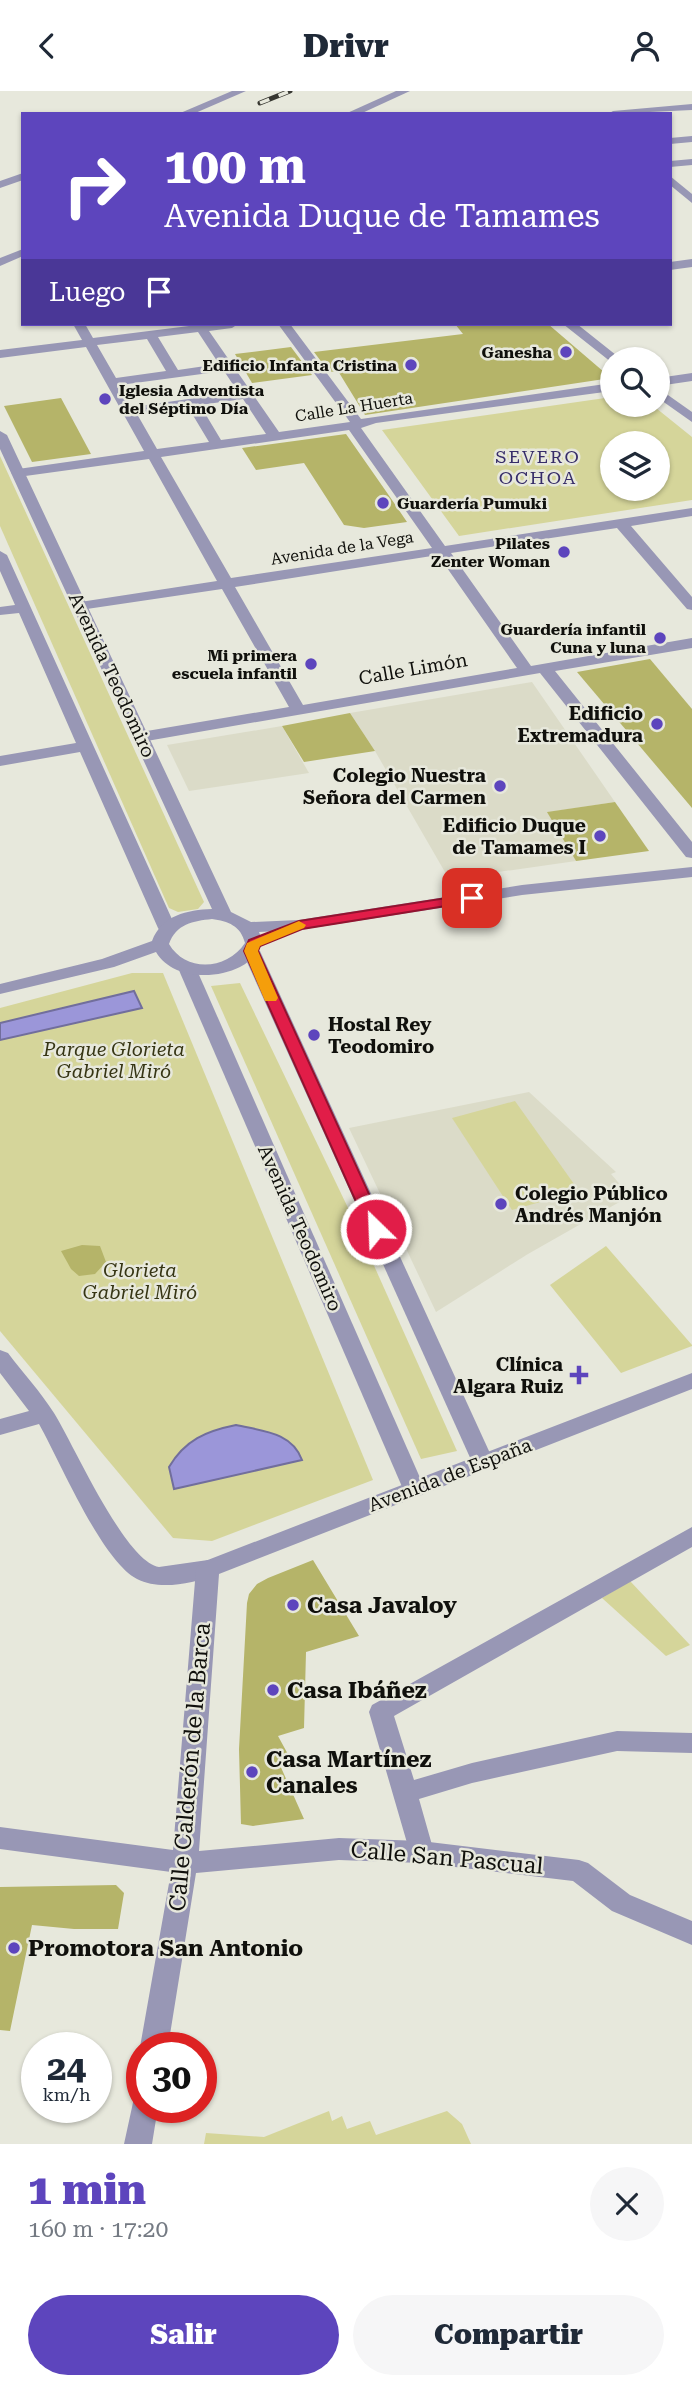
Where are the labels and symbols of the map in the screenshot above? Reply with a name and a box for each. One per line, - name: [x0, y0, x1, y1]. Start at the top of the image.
- place label: Ganesha: [482, 343, 553, 362]
- marker: Ganesha: [558, 344, 574, 360]
- place label: Edificio Infanta Cristina: [203, 356, 398, 375]
- marker: Edificio Infanta Cristina: [403, 357, 419, 373]
- place label: Iglesia Adventista del Séptimo Día: [119, 381, 265, 418]
- street label: Calle La Huerta: [294, 388, 415, 426]
- marker: Iglesia Adventista del Séptimo Día: [97, 391, 113, 407]
- district label: SEVERO OCHOA: [495, 446, 581, 488]
- place label: Guardería Pumuki: [397, 494, 548, 513]
- marker: Guardería Pumuki: [375, 495, 391, 511]
- street label: Avenida de la Vega: [269, 527, 415, 569]
- place label: Pilates Zenter Woman: [431, 534, 550, 571]
- marker: Pilates Zenter Woman: [556, 544, 572, 560]
- street label: Avenida Teodomiro: [64, 589, 160, 761]
- place label: Guardería infantil Cuna y luna: [500, 620, 647, 657]
- marker: Guardería infantil Cuna y luna: [652, 630, 668, 646]
- place label: Mi primera escuela infantil: [172, 646, 298, 683]
- street label: Calle Limón: [357, 648, 469, 690]
- marker: Mi primera escuela infantil: [303, 656, 319, 672]
- place label: Edificio Extremadura: [518, 702, 643, 747]
- marker: Edificio Extremadura: [649, 716, 665, 732]
- place label: Colegio Nuestra Señora del Carmen: [303, 764, 486, 809]
- marker: Colegio Nuestra Señora del Carmen: [492, 778, 508, 794]
- place label: Edificio Duque de Tamames I: [443, 814, 586, 859]
- marker: Edificio Duque de Tamames I: [592, 828, 608, 844]
- pin: [442, 868, 502, 928]
- place label: Hostal Rey Teodomiro: [328, 1013, 434, 1058]
- marker: Hostal Rey Teodomiro: [306, 1027, 322, 1043]
- park label: Parque Glorieta Gabriel Miró: [42, 1038, 185, 1083]
- street label: Avenida Teodomiro: [253, 1141, 347, 1315]
- place label: Colegio Público Andrés Manjón: [515, 1182, 668, 1227]
- position arrow: [339, 1192, 413, 1266]
- marker: Colegio Público Andrés Manjón: [493, 1196, 509, 1212]
- park label: Glorieta Gabriel Miró: [83, 1259, 197, 1304]
- place label: Clínica Algara Ruiz: [453, 1353, 563, 1398]
- marker: Clínica Algara Ruiz: [569, 1365, 589, 1385]
- street label: Avenida de España: [365, 1433, 536, 1517]
- place label: Casa Javaloy: [307, 1592, 457, 1619]
- marker: Casa Javaloy: [285, 1597, 301, 1613]
- street label: Calle Calderón de la Barca: [164, 1621, 216, 1913]
- place label: Casa Ibáñez: [287, 1677, 427, 1704]
- marker: Casa Ibáñez: [265, 1682, 281, 1698]
- place label: Casa Martínez Canales: [266, 1746, 431, 1799]
- marker: Casa Martínez Canales: [244, 1764, 260, 1780]
- street label: Calle San Pascual: [349, 1836, 545, 1880]
- place label: Promotora San Antonio: [28, 1935, 303, 1962]
- marker: Promotora San Antonio: [6, 1940, 22, 1956]
- speed limit sign: 30: [126, 2032, 217, 2123]

